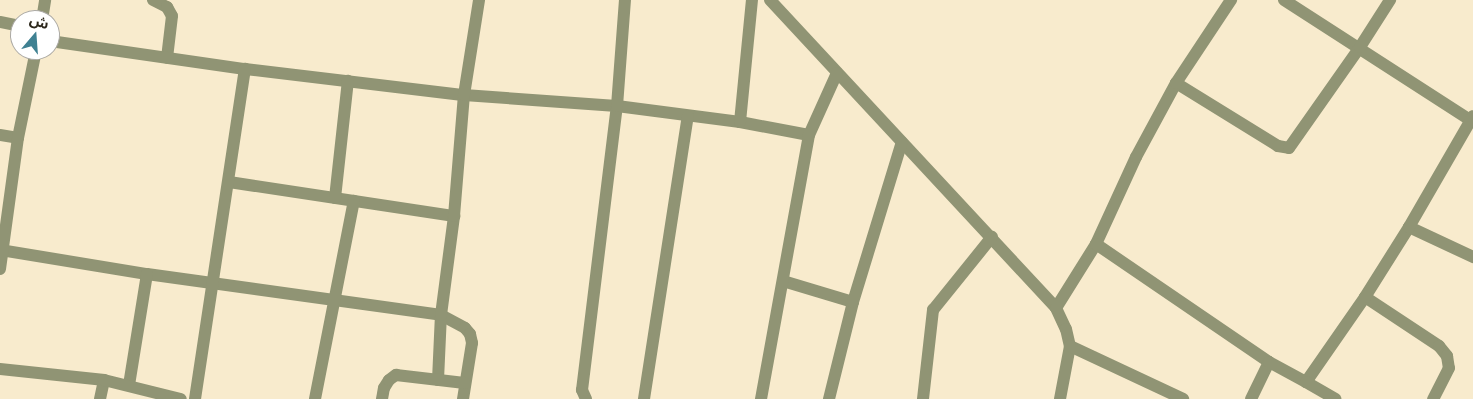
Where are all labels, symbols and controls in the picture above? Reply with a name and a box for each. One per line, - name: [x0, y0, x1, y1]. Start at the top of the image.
- text: ش: [27, 9, 52, 33]
- north arrow: [10, 10, 60, 60]

